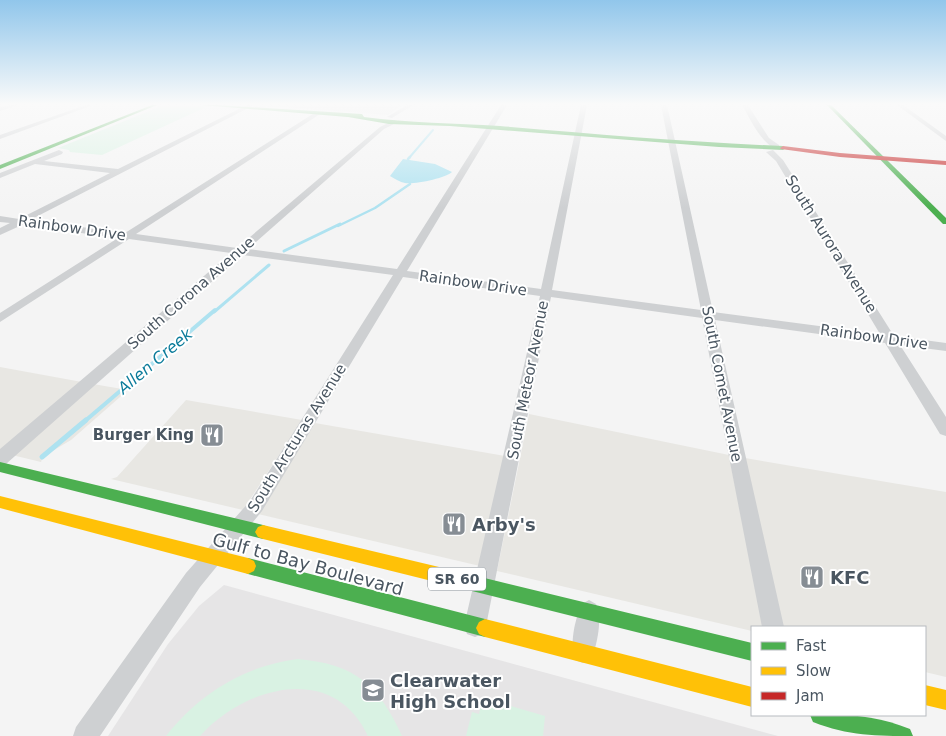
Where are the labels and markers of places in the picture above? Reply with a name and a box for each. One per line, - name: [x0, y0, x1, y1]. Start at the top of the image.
- restaurant icon: Burger King: [199, 422, 225, 448]
- place label: Burger King: [93, 426, 194, 444]
- restaurant icon: Arby's: [441, 511, 467, 537]
- place label: Arby's: [472, 514, 536, 535]
- restaurant icon: KFC: [799, 564, 825, 590]
- place label: KFC: [830, 567, 869, 588]
- place label: Clearwater High School: [390, 670, 511, 712]
- school or university icon: Clearwater High School: [360, 677, 386, 703]

